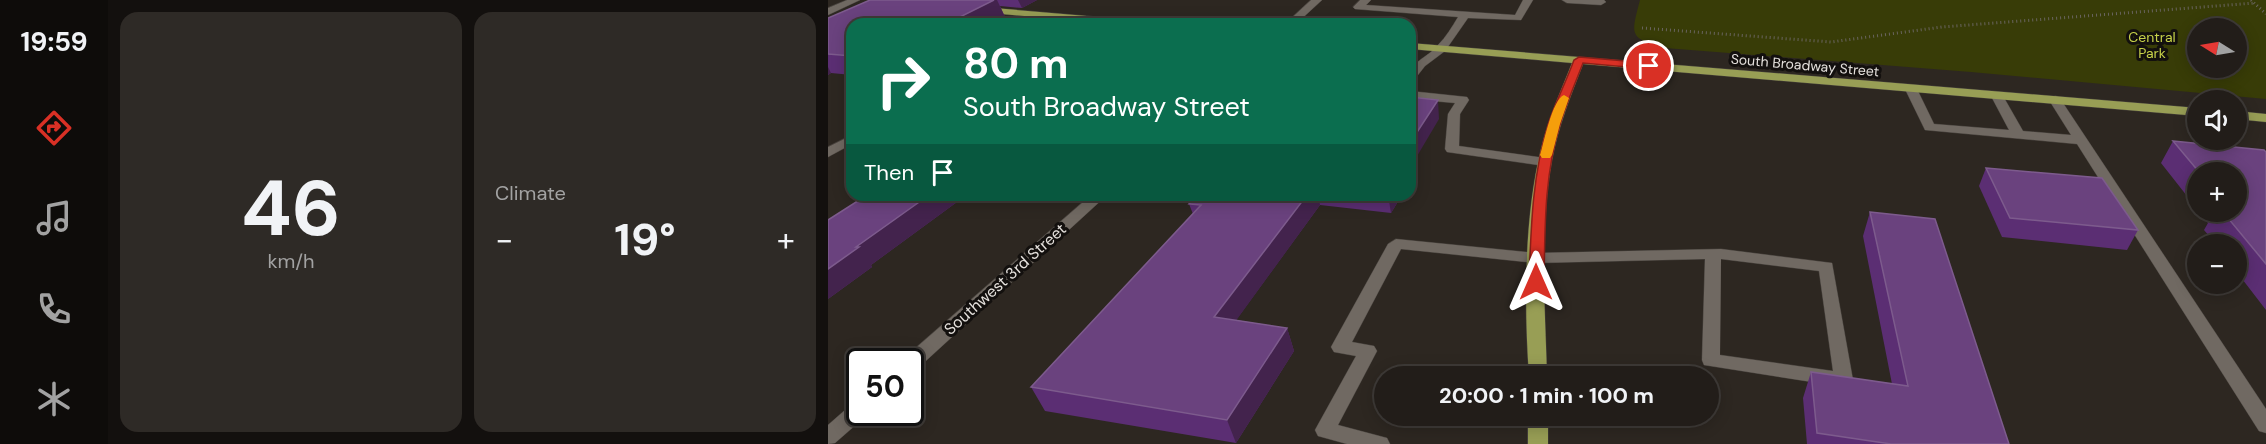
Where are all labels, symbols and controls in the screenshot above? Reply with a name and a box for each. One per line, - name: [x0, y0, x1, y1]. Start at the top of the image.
- north arrow: [2187, 18, 2247, 78]
- map controls: [2187, 18, 2247, 294]
- text: 19:59: [20, 24, 88, 59]
- park label: Central Park: [2128, 28, 2176, 62]
- text: 80 m: [963, 36, 1069, 91]
- pin: [1623, 40, 1674, 91]
- icon: right: [864, 42, 942, 120]
- icon: arrive: [1632, 49, 1665, 82]
- street label: South Broadway Street: [1730, 50, 1880, 80]
- text: South Broadway Street: [963, 89, 1250, 124]
- button: sound: [2187, 90, 2247, 150]
- icon: directions: [33, 107, 75, 149]
- icon: arrive: [926, 156, 959, 189]
- text: 46: [241, 158, 341, 259]
- text: Then: [864, 158, 914, 187]
- button: +: [2187, 162, 2247, 222]
- text: Climate: [495, 180, 566, 206]
- icon: music: [33, 197, 75, 239]
- text: 19°: [614, 210, 676, 269]
- text: −: [495, 218, 513, 261]
- text: +: [777, 218, 795, 261]
- street label: Southwest 3rd Street: [940, 219, 1070, 339]
- button: −: [2187, 234, 2247, 294]
- text: km/h: [267, 248, 315, 274]
- position arrow: [1504, 250, 1568, 314]
- icon: phone: [33, 288, 75, 330]
- speed limit sign: 50: [846, 348, 924, 426]
- icon: climate: [33, 378, 75, 420]
- text: 20:00 · 1 min · 100 m: [1439, 381, 1654, 410]

